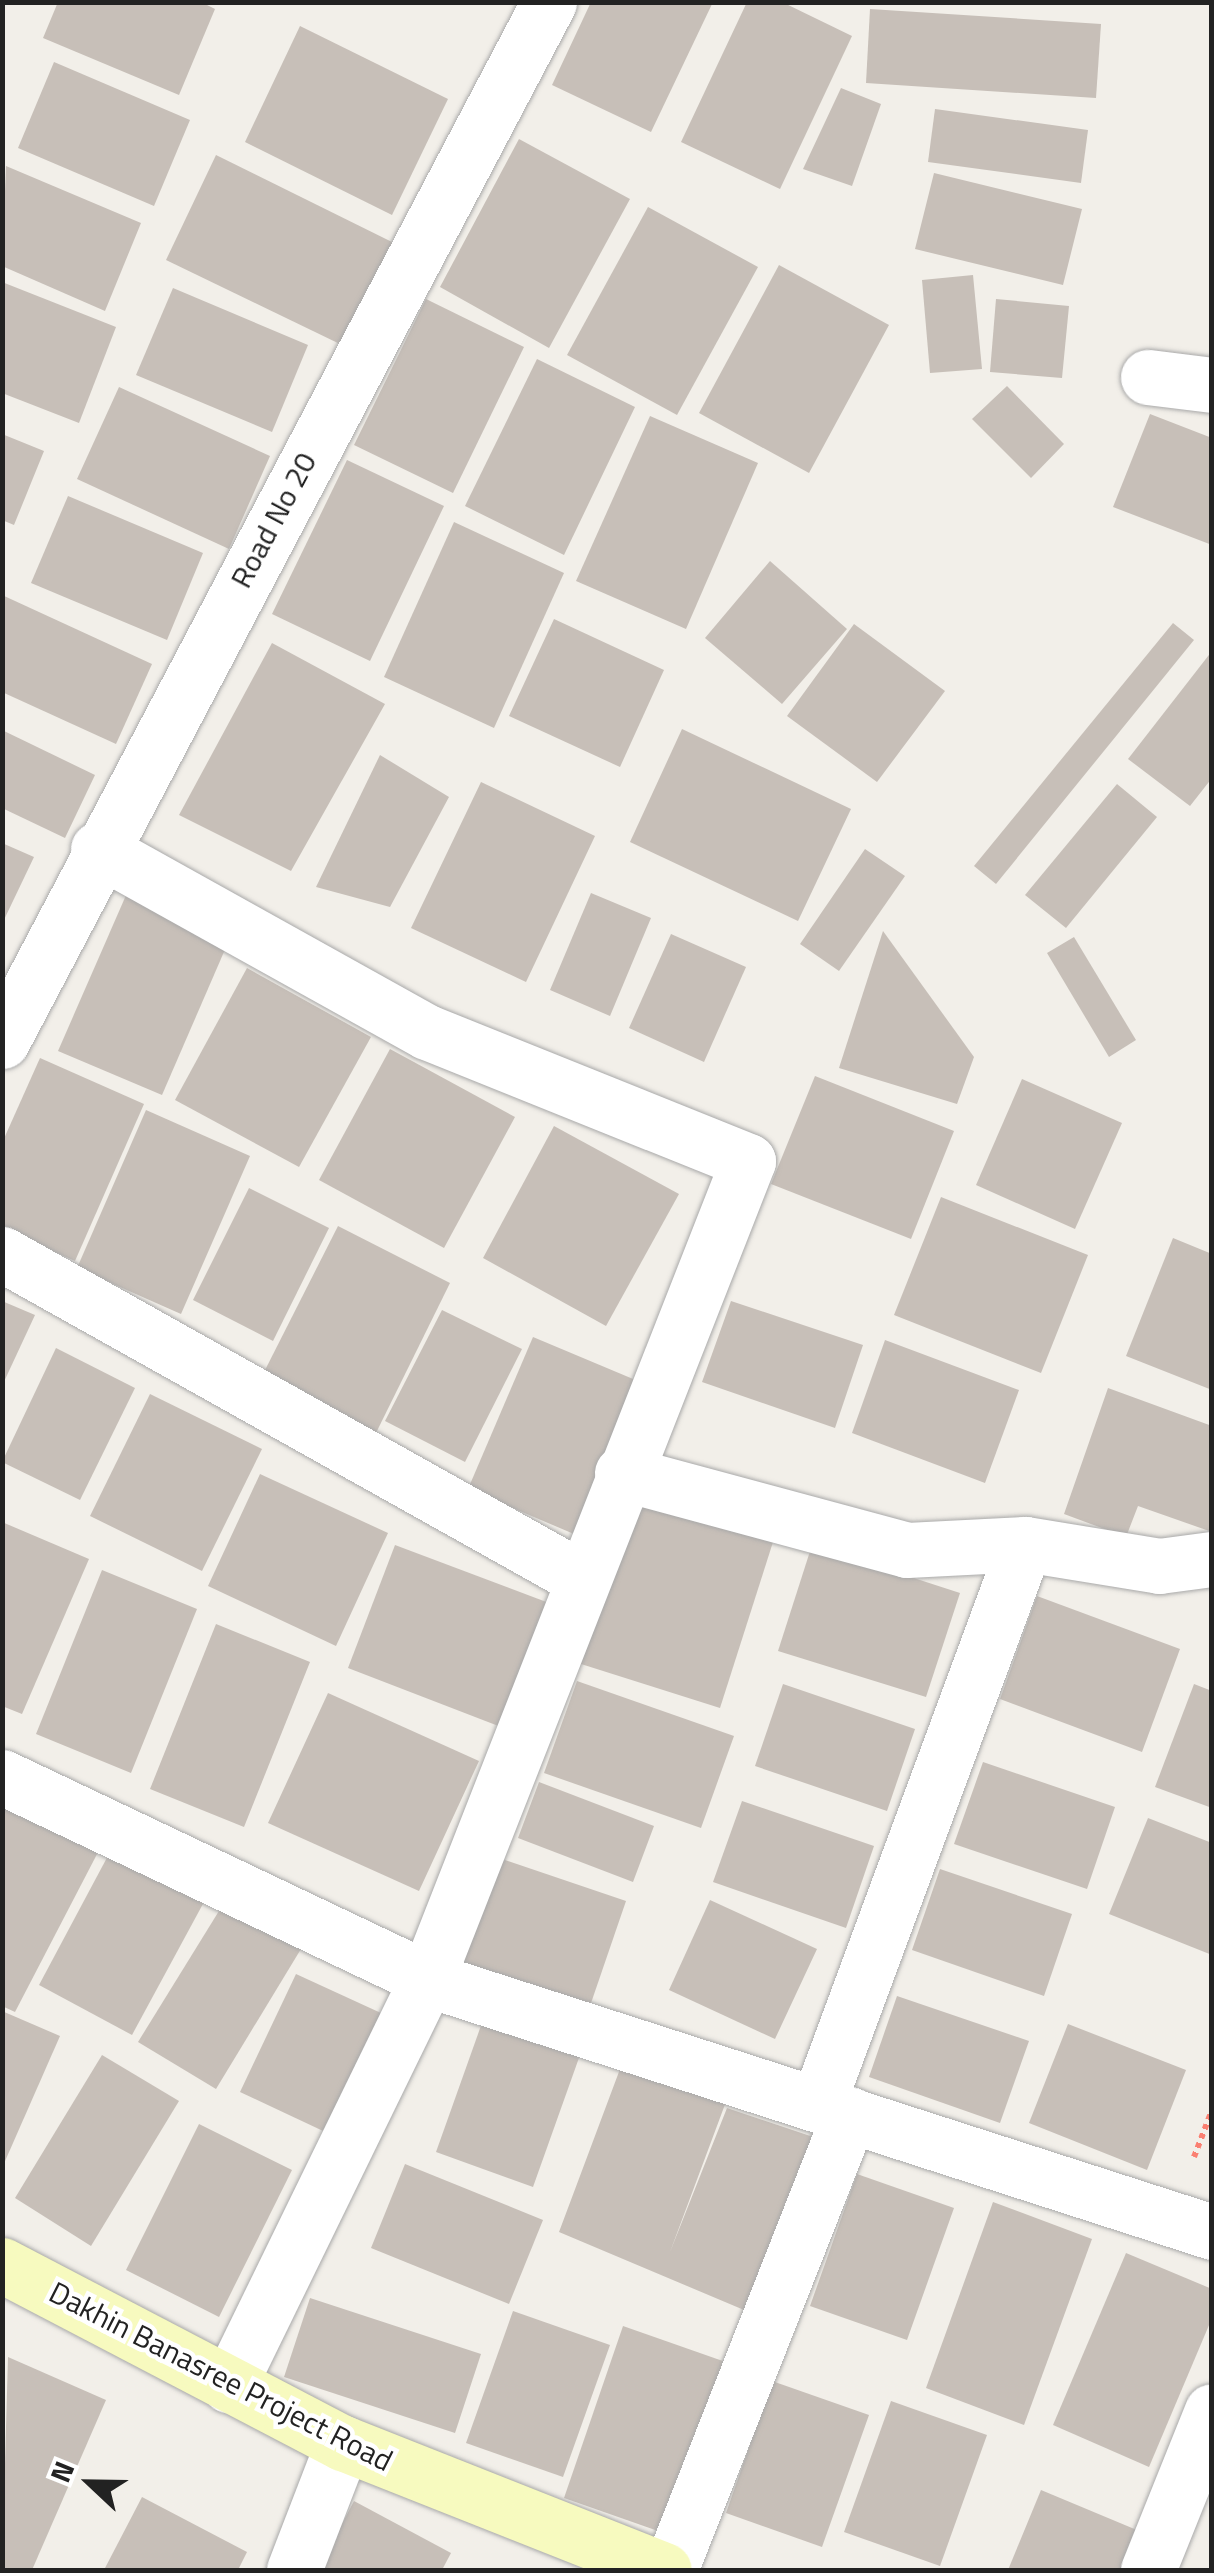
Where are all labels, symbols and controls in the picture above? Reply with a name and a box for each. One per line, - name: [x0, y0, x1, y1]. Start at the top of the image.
- street label: Road No 20: [222, 446, 324, 594]
- street label: Dakhin Banasree Project Road: [43, 2274, 399, 2478]
- north arrow: [40, 2433, 140, 2533]
- text: N: [38, 2455, 85, 2489]

